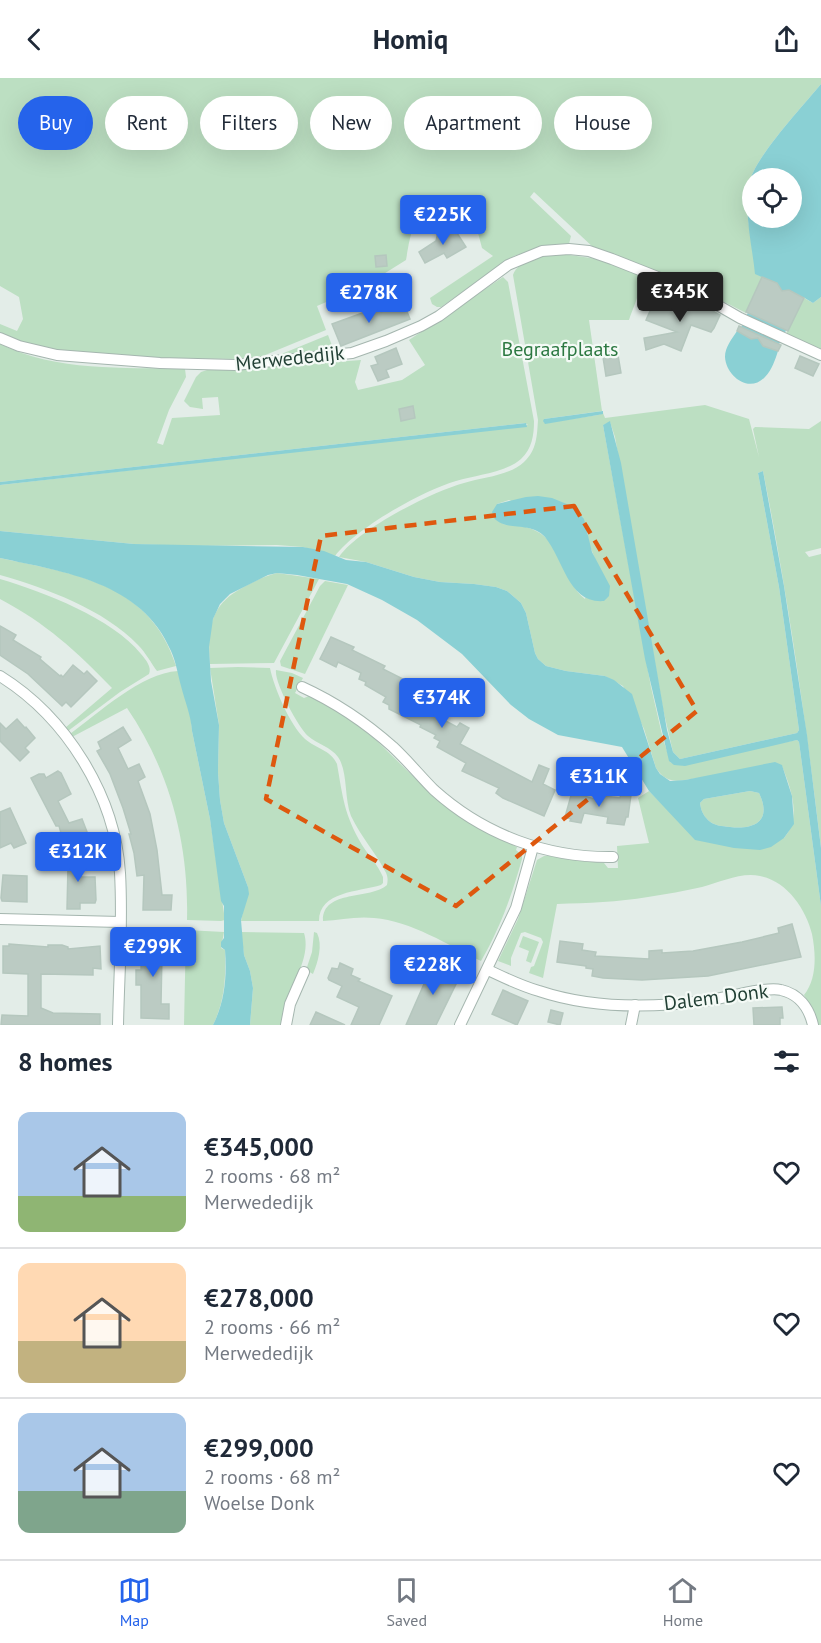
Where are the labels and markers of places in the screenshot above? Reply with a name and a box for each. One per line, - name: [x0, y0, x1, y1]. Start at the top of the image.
- pin: €225K: [401, 195, 485, 246]
- pin: €345K: [638, 272, 722, 323]
- pin: €278K: [327, 273, 411, 324]
- pin: €374K: [400, 678, 484, 729]
- pin: €311K: [557, 757, 641, 808]
- pin: €312K: [36, 832, 120, 883]
- pin: €299K: [111, 927, 195, 978]
- pin: €228K: [391, 945, 475, 996]

